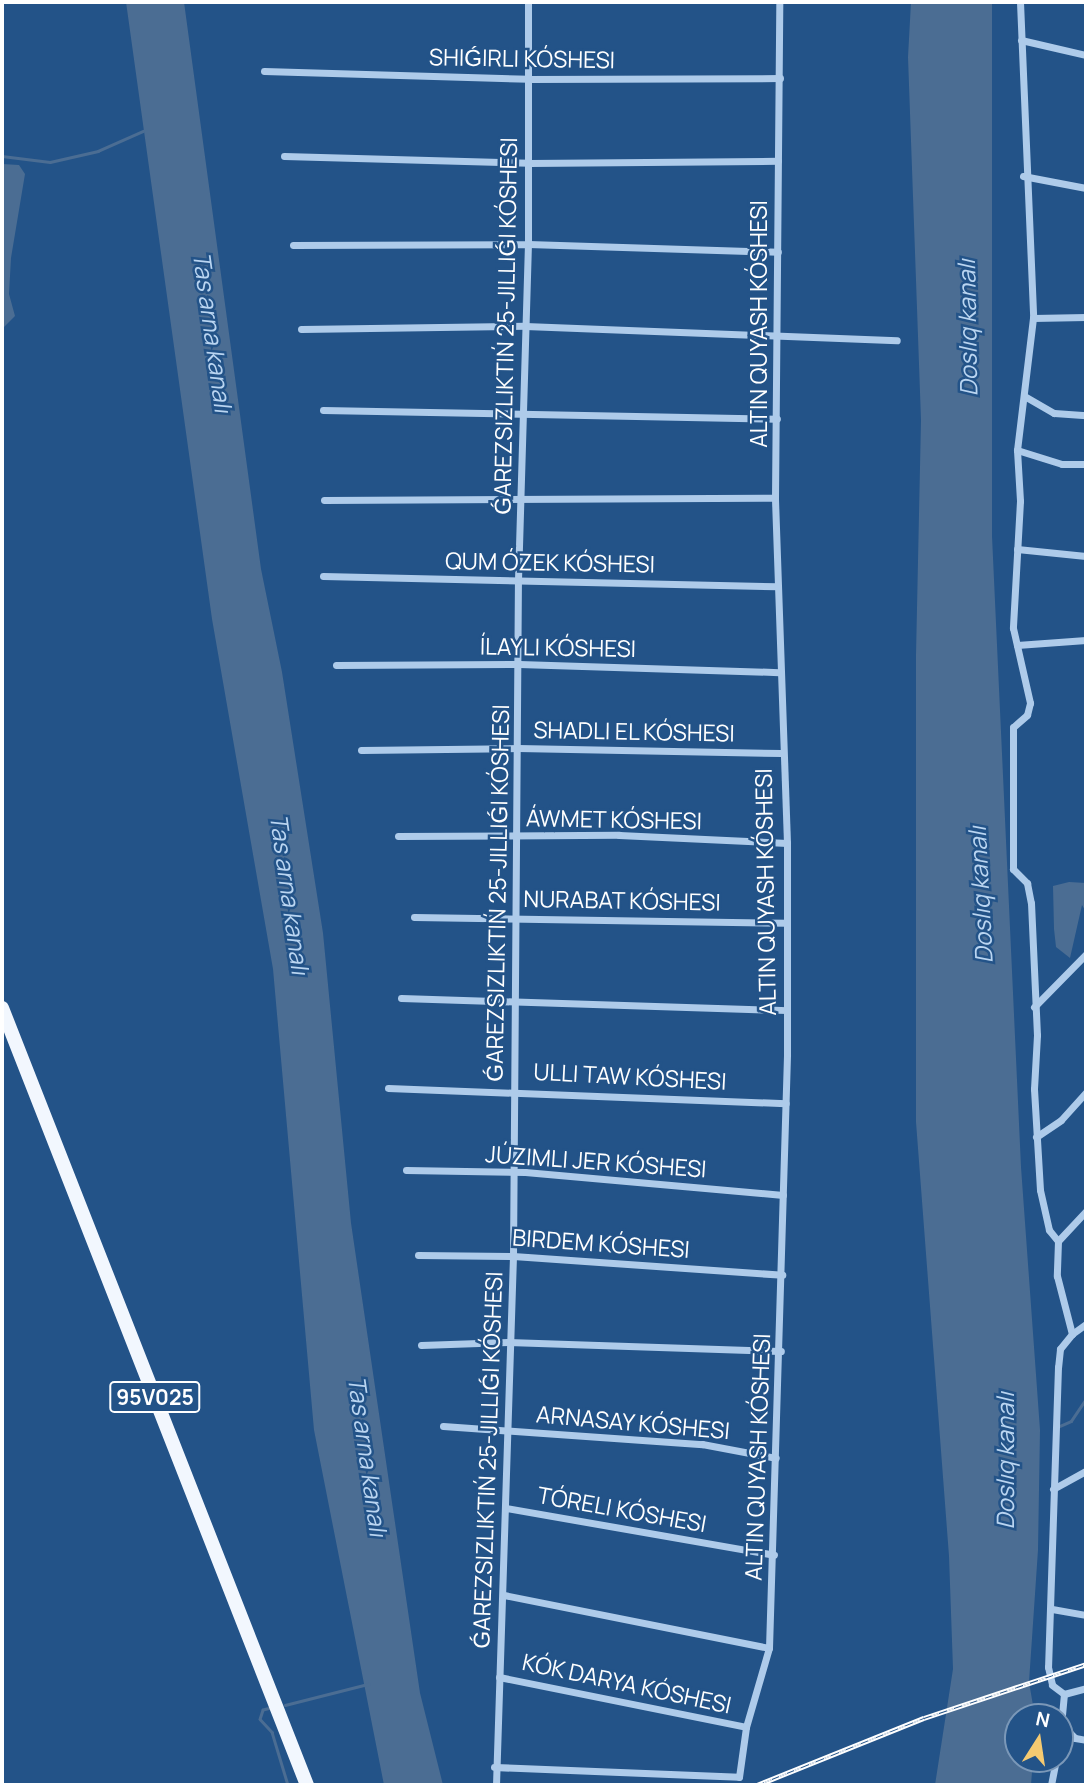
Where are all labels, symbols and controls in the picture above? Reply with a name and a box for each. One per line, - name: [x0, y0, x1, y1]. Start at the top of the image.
- street label: SHIǴIRLI KÓSHESI: [429, 43, 615, 73]
- street label: ǴAREZSIZLIKTIŃ 25-JILLIǴI KÓSHESI: [488, 137, 522, 515]
- street label: ALTIN QUYASH KÓSHESI: [744, 200, 772, 448]
- water label: Tas arna kanalı: [187, 250, 239, 414]
- water label: Doslıq kanalı: [951, 259, 983, 397]
- street label: QUM ÓZEK KÓSHESI: [445, 546, 655, 578]
- street label: ÍLAYLI KÓSHESI: [480, 632, 636, 662]
- street label: ǴAREZSIZLIKTIŃ 25-JILLIǴI KÓSHESI: [480, 704, 514, 1082]
- street label: SHADLI EL KÓSHESI: [532, 715, 736, 747]
- street label: ALTIN QUYASH KÓSHESI: [749, 768, 781, 1016]
- street label: ÁWMET KÓSHESI: [525, 804, 703, 834]
- water label: Tas arna kanalı: [264, 812, 316, 976]
- water label: Doslıq kanalı: [962, 826, 998, 964]
- street label: NURABAT KÓSHESI: [523, 884, 721, 916]
- street label: ULLI TAW KÓSHESI: [533, 1057, 727, 1095]
- street label: JÚZIMLI JER KÓSHESI: [484, 1140, 708, 1182]
- street label: BIRDEM KÓSHESI: [511, 1223, 691, 1263]
- street label: ǴAREZSIZLIKTIŃ 25-JILLIǴI KÓSHESI: [467, 1271, 507, 1649]
- street label: ALTIN QUYASH KÓSHESI: [739, 1333, 775, 1581]
- water label: Tas arna kanalı: [342, 1374, 394, 1538]
- road number: 95V025: [108, 1380, 202, 1414]
- water label: Doslıq kanalı: [991, 1392, 1019, 1530]
- street label: ARNASAY KÓSHESI: [535, 1400, 731, 1444]
- street label: TÓRELI KÓSHESI: [535, 1481, 709, 1537]
- street label: KÓK DARYA KÓSHESI: [520, 1647, 734, 1719]
- north arrow: [1004, 1703, 1074, 1773]
- text: N: [1034, 1705, 1052, 1734]

